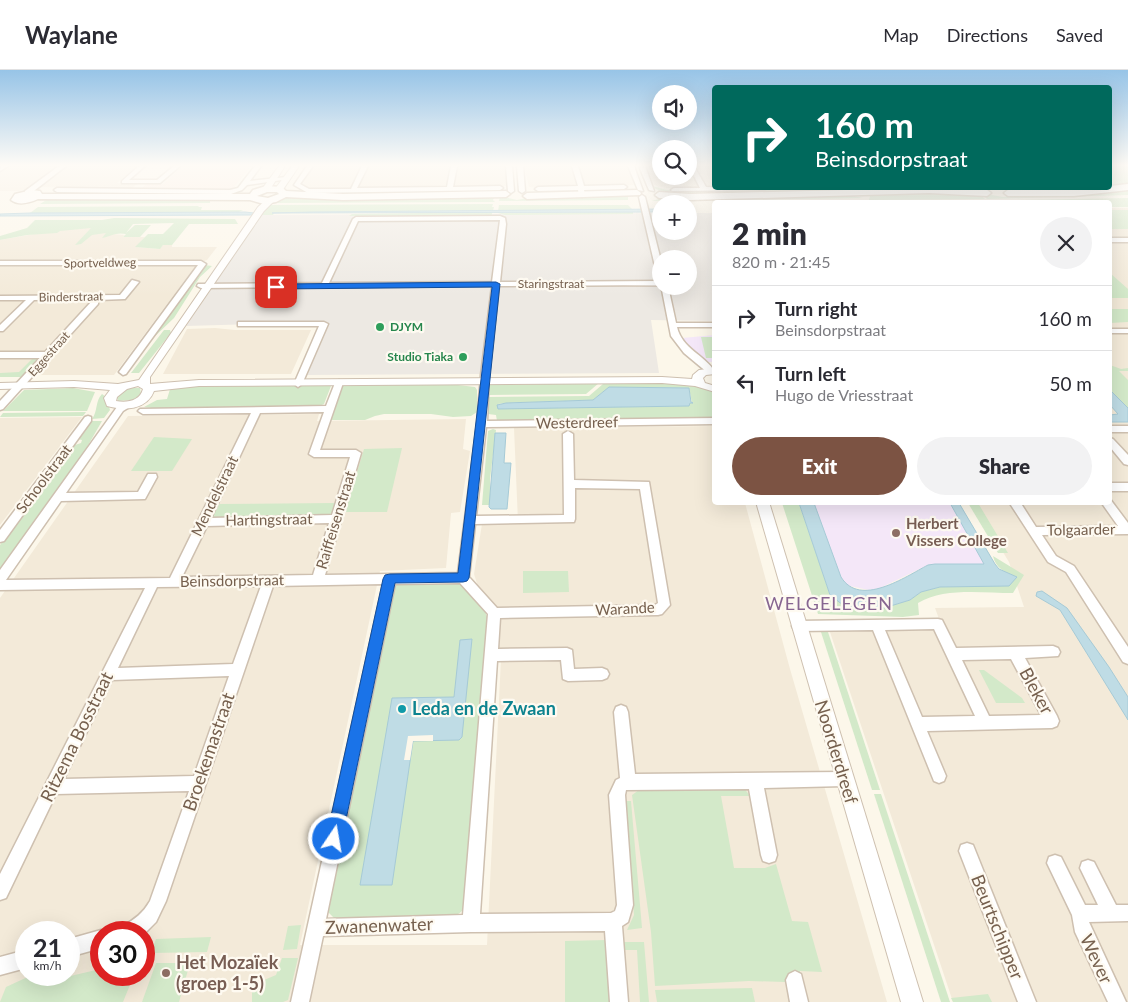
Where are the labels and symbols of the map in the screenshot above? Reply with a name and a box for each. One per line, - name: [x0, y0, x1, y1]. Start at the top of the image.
- street label: Sportveldweg: [64, 254, 136, 271]
- pin: [255, 266, 297, 308]
- street label: Staringstraat: [518, 276, 585, 291]
- street label: Binderstraat: [39, 288, 104, 305]
- place label: DJYM: [390, 319, 423, 334]
- marker: DJYM: [374, 321, 386, 333]
- street label: Eggestraat: [25, 328, 73, 379]
- place label: Studio Tiaka: [387, 349, 453, 364]
- marker: Studio Tiaka: [457, 351, 469, 363]
- street label: Westerdreef: [536, 412, 619, 432]
- street label: Schoolstraat: [11, 440, 75, 516]
- street label: Mendelstraat: [187, 452, 242, 539]
- street label: Raiffeisenstraat: [312, 468, 359, 571]
- street label: Hartingstraat: [225, 509, 313, 529]
- place label: Herbert Vissers College: [905, 514, 1007, 549]
- street label: Tolgaarder: [1046, 519, 1116, 539]
- marker: Herbert Vissers College: [890, 527, 902, 539]
- street label: Beinsdorpstraat: [180, 570, 285, 590]
- district label: WELGELEGEN: [765, 592, 893, 614]
- street label: Warande: [595, 597, 655, 619]
- street label: Bleker: [1015, 663, 1059, 718]
- street label: Ritzema Bosstraat: [35, 667, 117, 805]
- street label: Broekemastraat: [177, 689, 239, 814]
- place label: Leda en de Zwaan: [412, 697, 556, 719]
- street label: Noorderdreef: [811, 697, 863, 807]
- marker: Leda en de Zwaan: [396, 703, 408, 715]
- position arrow: [307, 812, 359, 864]
- street label: Beurtschipper: [967, 871, 1029, 983]
- street label: Zwanenwater: [325, 912, 434, 938]
- speed limit sign: 30: [90, 921, 155, 986]
- street label: Wever: [1076, 930, 1118, 987]
- place label: Het Mozaïek (groep 1-5): [176, 951, 279, 994]
- marker: Het Mozaïek (groep 1-5): [160, 967, 172, 979]

